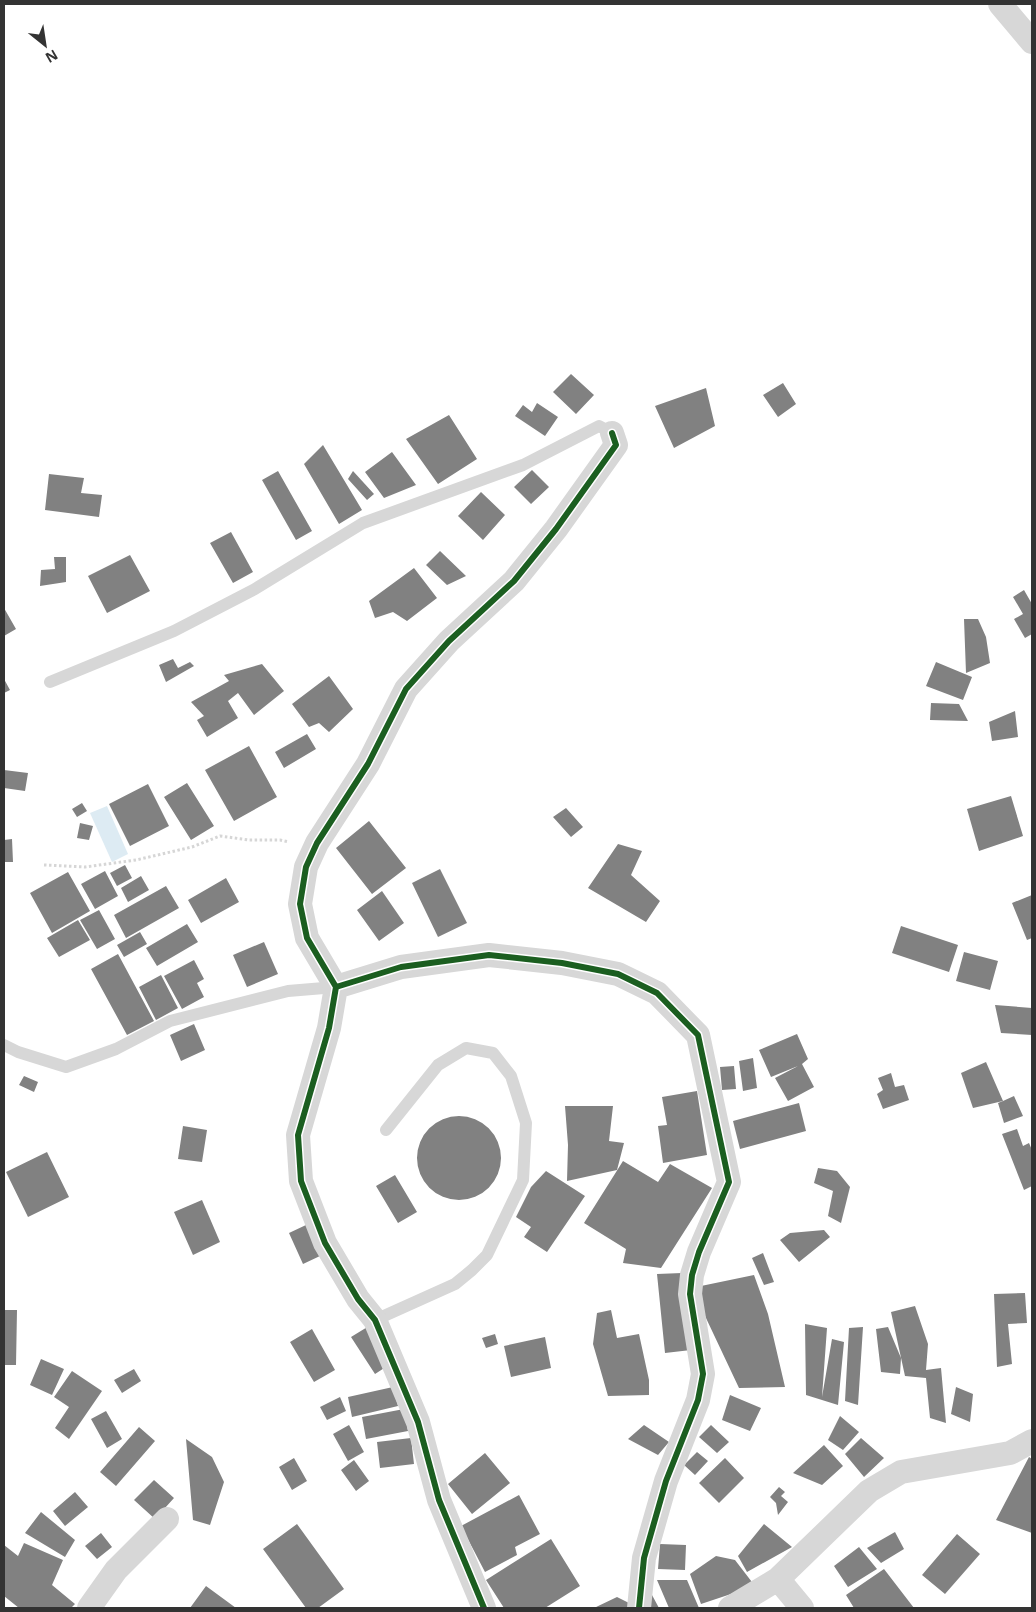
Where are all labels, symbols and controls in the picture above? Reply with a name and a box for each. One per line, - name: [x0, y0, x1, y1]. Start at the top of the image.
- north arrow: [20, 20, 70, 70]
- text: N: [42, 46, 61, 68]

